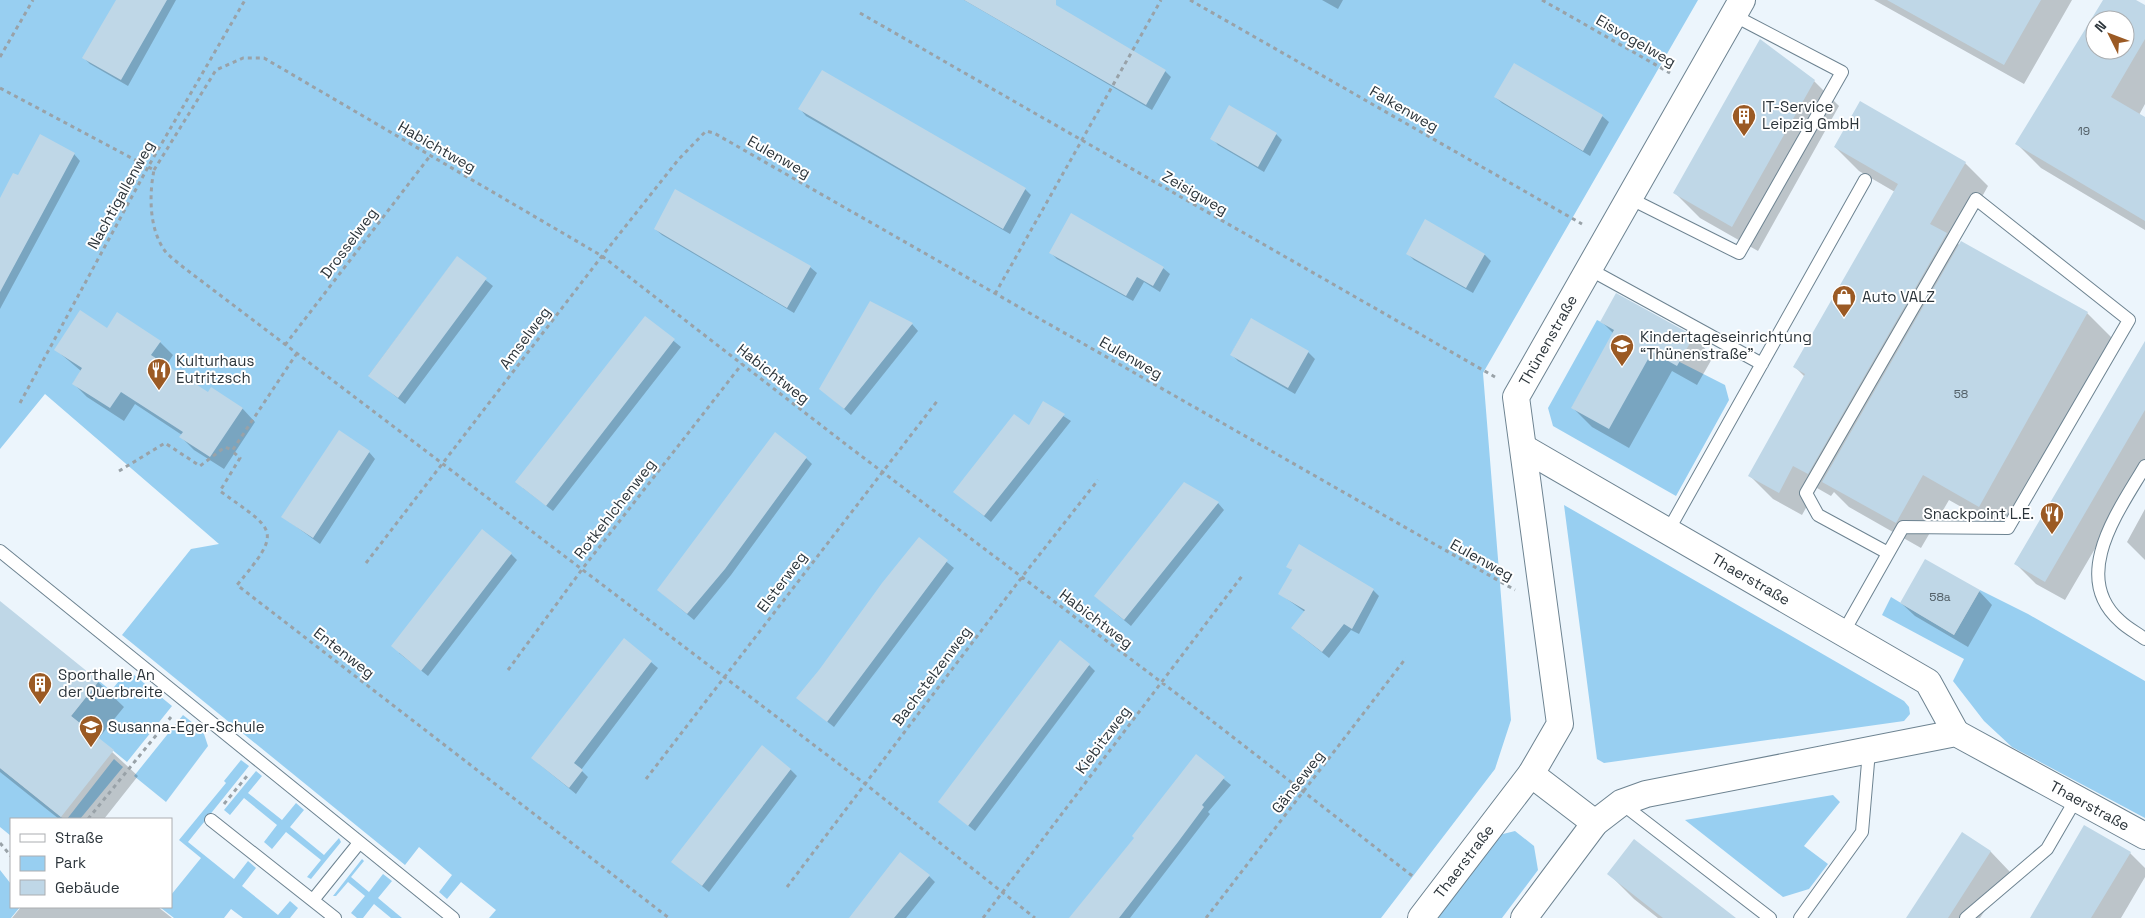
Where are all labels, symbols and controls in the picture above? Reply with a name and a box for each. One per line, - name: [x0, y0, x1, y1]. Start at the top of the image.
- street label: Eisvogelweg: [1593, 10, 1680, 71]
- north arrow: [2085, 10, 2135, 60]
- text: N: [2091, 17, 2110, 36]
- street label: Falkenweg: [1366, 81, 1442, 136]
- place label: IT-Service Leipzig GmbH: [1762, 97, 1859, 133]
- building icon: IT-Service Leipzig GmbH: [1731, 103, 1757, 137]
- street label: Habichtweg: [395, 117, 480, 177]
- house number: 19: [2078, 123, 2090, 139]
- street label: Eulenweg: [744, 131, 814, 182]
- street label: Nachtigallenweg: [83, 137, 158, 252]
- street label: Zeisigweg: [1159, 166, 1231, 219]
- street label: Drosselweg: [316, 204, 381, 282]
- shop icon: Auto VALZ: [1831, 284, 1857, 318]
- place label: Auto VALZ: [1862, 287, 1935, 306]
- street label: Thünenstraße: [1514, 291, 1581, 389]
- street label: Amselweg: [495, 303, 554, 373]
- place label: Kindertageseinrichtung “Thünenstraße”: [1640, 327, 1812, 363]
- street label: Eulenweg: [1096, 332, 1166, 383]
- school or university icon: Kindertageseinrichtung “Thünenstraße”: [1609, 333, 1635, 367]
- street label: Habichtweg: [733, 339, 813, 408]
- place label: Kulturhaus Eutritzsch: [176, 351, 254, 387]
- restaurant icon: Kulturhaus Eutritzsch: [146, 357, 172, 391]
- house number: 58: [1954, 386, 1968, 402]
- street label: Rotkehlchenweg: [570, 455, 659, 562]
- restaurant icon: Snackpoint L.E.: [2039, 501, 2065, 535]
- place label: Snackpoint L.E.: [1924, 504, 2034, 523]
- street label: Eulenweg: [1447, 534, 1517, 585]
- street label: Elsterweg: [753, 547, 811, 616]
- street label: Thaerstraße: [1708, 549, 1794, 609]
- street label: Habichtweg: [1056, 585, 1137, 652]
- house number: 58a: [1929, 589, 1951, 605]
- street label: Bachstelzenweg: [888, 622, 975, 729]
- street label: Entenweg: [310, 623, 379, 682]
- place label: Sporthalle An der Querbreite: [58, 665, 163, 701]
- building icon: Sporthalle An der Querbreite: [27, 671, 53, 705]
- street label: Kiebitzweg: [1071, 702, 1134, 777]
- school or university icon: Susanna-Eger-Schule: [78, 714, 104, 748]
- place label: Susanna-Eger-Schule: [108, 717, 265, 736]
- street label: Gänseweg: [1267, 746, 1328, 817]
- street label: Thaerstraße: [2047, 776, 2133, 835]
- legend: [10, 818, 172, 908]
- street label: Thaerstraße: [1429, 821, 1498, 902]
- text: Straße: [55, 828, 104, 847]
- text: Park: [55, 853, 86, 872]
- text: Gebäude: [55, 878, 120, 897]

